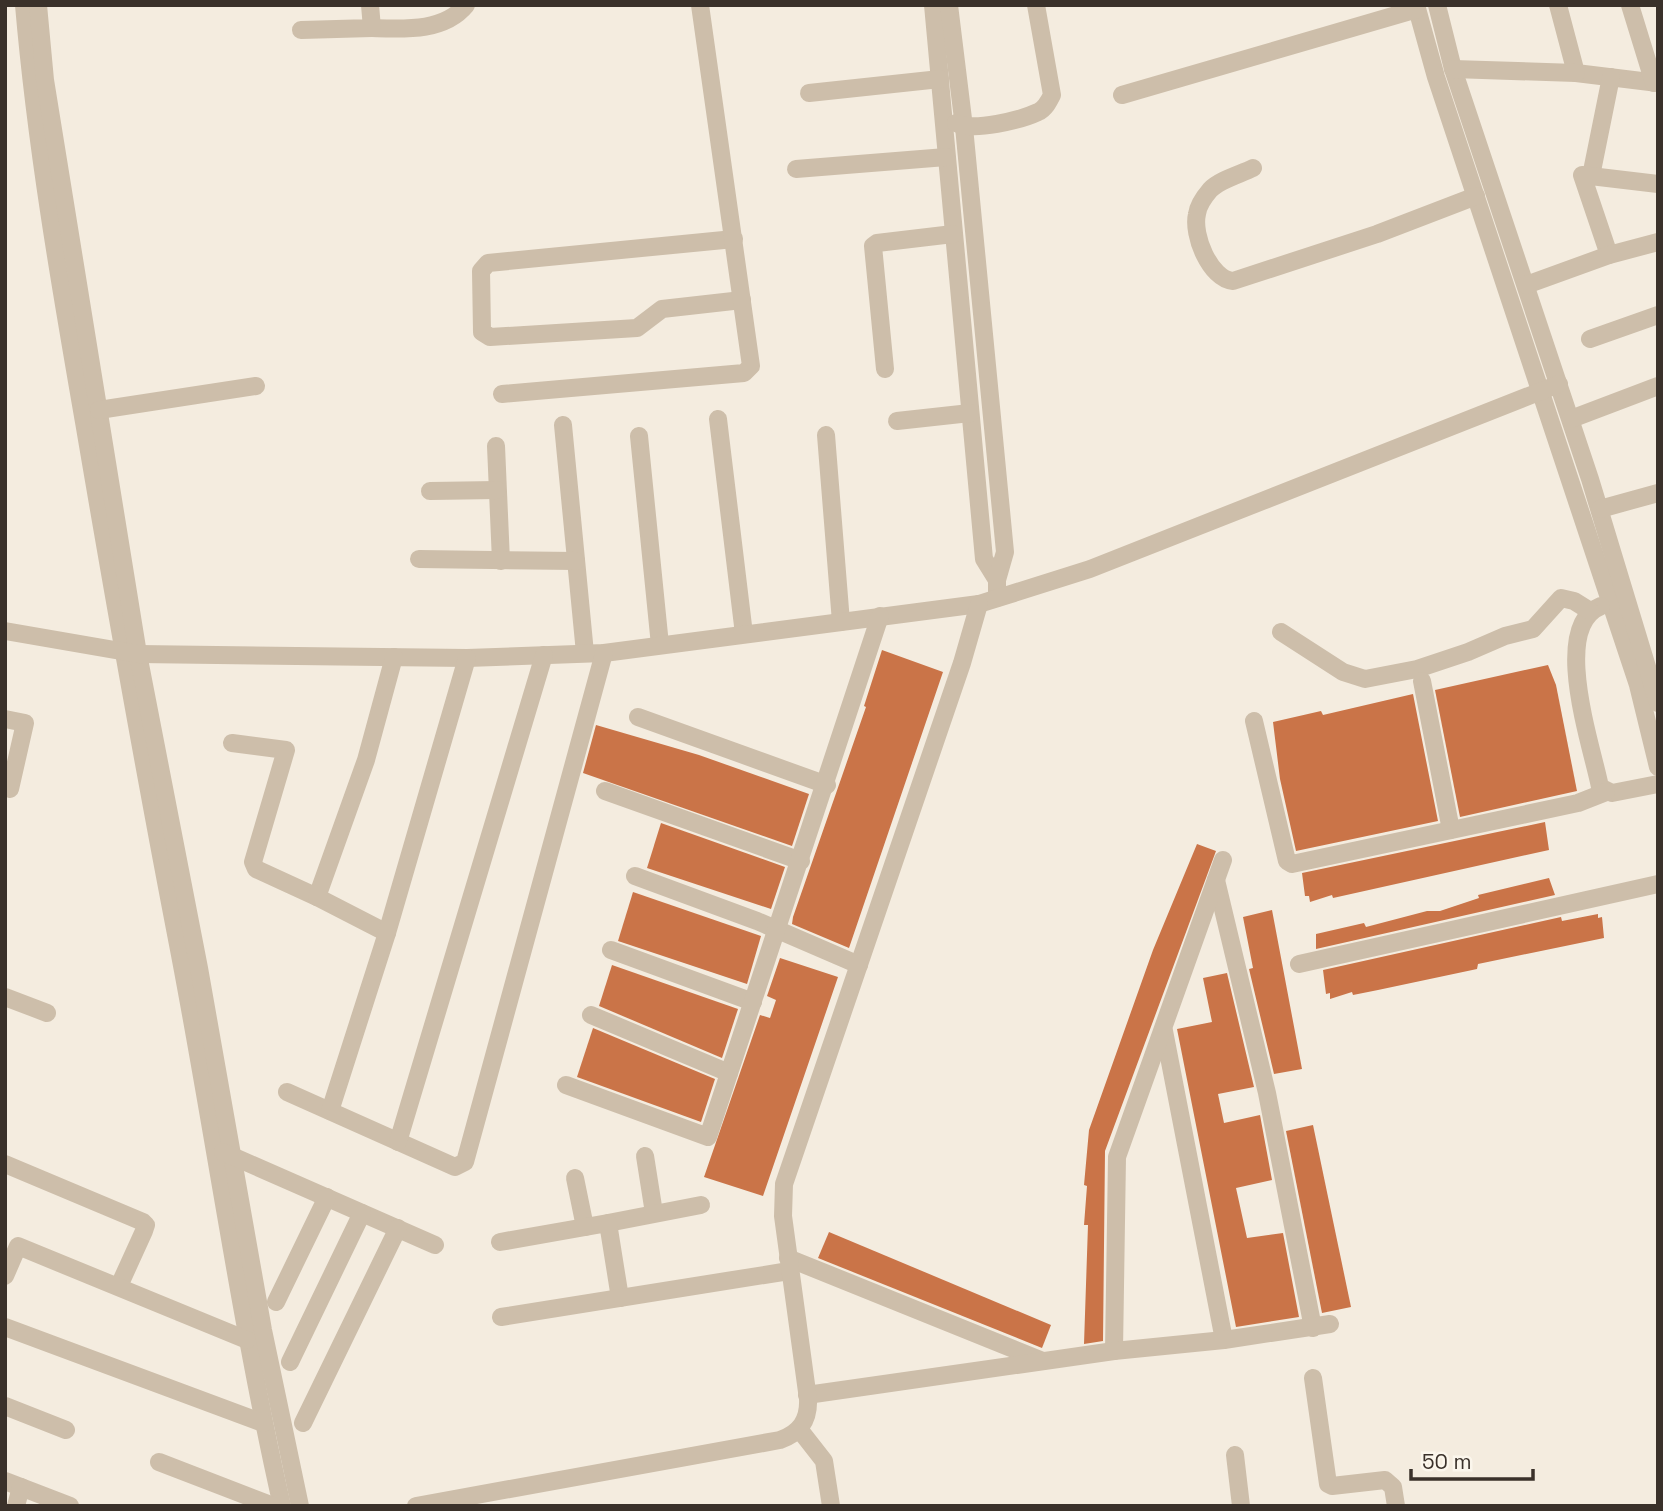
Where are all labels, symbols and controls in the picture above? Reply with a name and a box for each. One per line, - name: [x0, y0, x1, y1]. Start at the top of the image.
- scale bar: [1411, 1438, 1534, 1482]
- text: 50 m: [1422, 1448, 1472, 1475]

